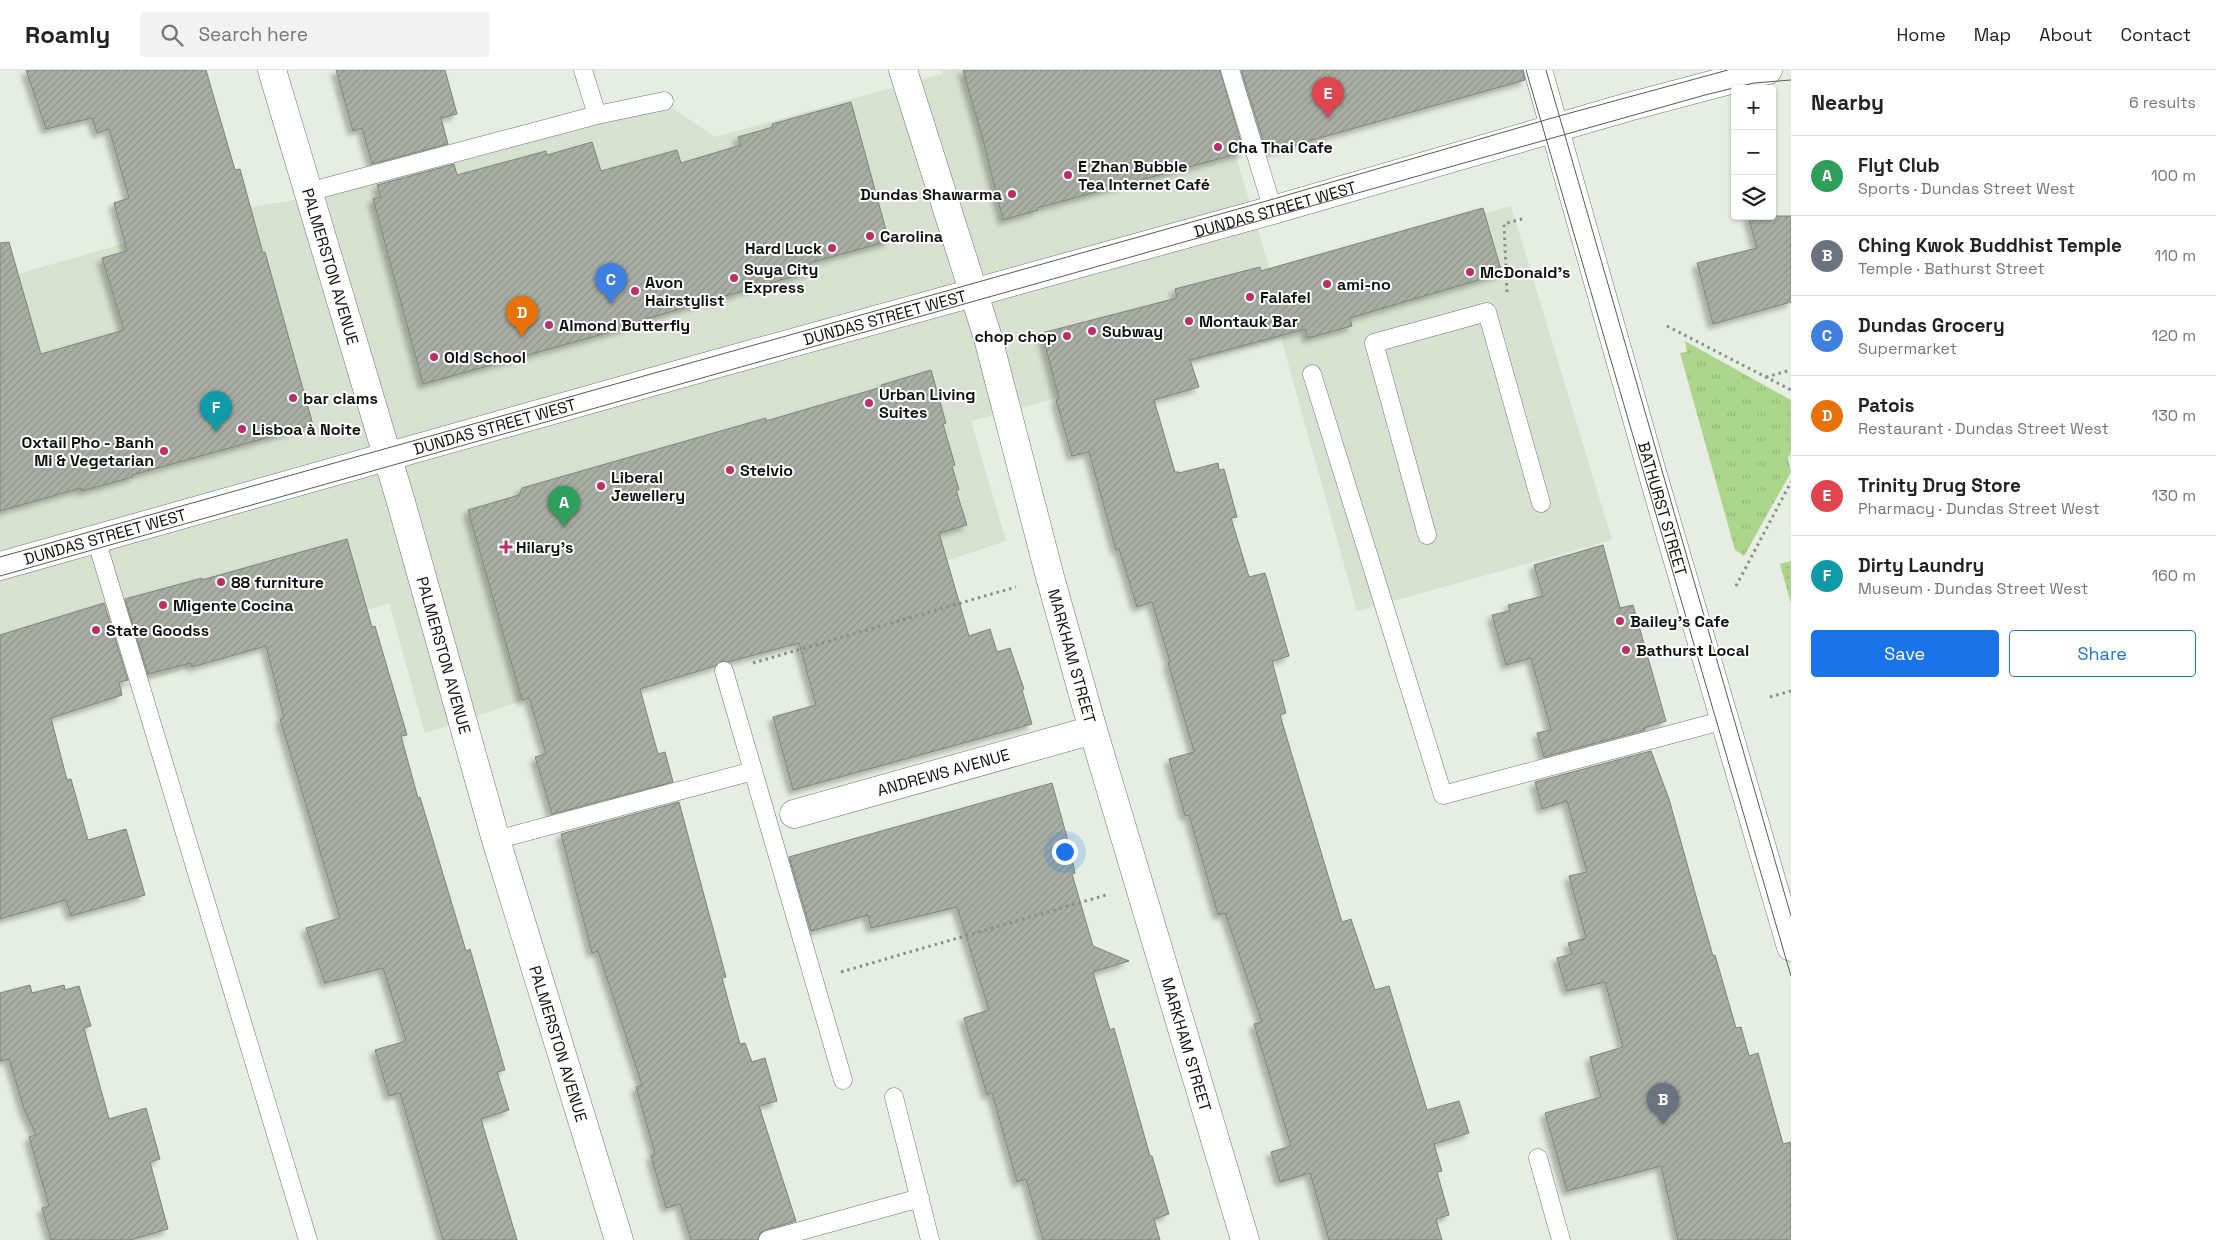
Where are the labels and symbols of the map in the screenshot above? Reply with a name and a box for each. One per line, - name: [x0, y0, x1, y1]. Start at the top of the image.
- pin: E: [1312, 77, 1344, 118]
- place label: Cha Thai Cafe: [1228, 137, 1333, 158]
- marker: Cha Thai Cafe: [1212, 141, 1224, 153]
- place label: E Zhan Bubble Tea Internet Café: [1078, 156, 1210, 195]
- marker: E Zhan Bubble Tea Internet Café: [1062, 169, 1074, 181]
- street label: DUNDAS STREET WEST: [1191, 176, 1359, 242]
- place label: Dundas Shawarma: [860, 184, 1002, 205]
- street label: PALMERSTON AVENUE: [297, 186, 363, 347]
- marker: Dundas Shawarma: [1006, 188, 1018, 200]
- place label: Carolina: [880, 226, 943, 247]
- marker: Carolina: [864, 230, 876, 242]
- place label: Hard Luck: [745, 238, 822, 259]
- marker: Hard Luck: [826, 242, 838, 254]
- place label: Suya City Express: [744, 259, 818, 298]
- place label: McDonald's: [1480, 262, 1570, 283]
- pin: C: [595, 263, 627, 304]
- marker: McDonald's: [1464, 266, 1476, 278]
- place label: Avon Hairstylist: [645, 272, 725, 311]
- marker: Suya City Express: [728, 272, 740, 284]
- place label: ami-no: [1337, 274, 1391, 295]
- marker: ami-no: [1321, 278, 1333, 290]
- marker: Avon Hairstylist: [629, 285, 641, 297]
- street label: DUNDAS STREET WEST: [801, 285, 969, 350]
- place label: Falafel: [1260, 287, 1311, 308]
- marker: Falafel: [1244, 291, 1256, 303]
- pin: D: [506, 296, 538, 337]
- place label: Montauk Bar: [1199, 311, 1298, 332]
- place label: Almond Butterfly: [559, 315, 690, 336]
- marker: Montauk Bar: [1183, 315, 1195, 327]
- marker: Almond Butterfly: [543, 319, 555, 331]
- place label: Subway: [1102, 321, 1163, 342]
- marker: Subway: [1086, 325, 1098, 337]
- place label: chop chop: [974, 326, 1057, 347]
- marker: chop chop: [1061, 330, 1073, 342]
- place label: Old School: [444, 347, 526, 368]
- marker: Old School: [428, 351, 440, 363]
- place label: Urban Living Suites: [879, 384, 975, 423]
- place label: bar clams: [303, 388, 378, 409]
- pin: F: [200, 391, 232, 432]
- marker: bar clams: [287, 392, 299, 404]
- street label: DUNDAS STREET WEST: [411, 394, 579, 460]
- marker: Urban Living Suites: [863, 397, 875, 409]
- place label: Lisboa à Noite: [252, 419, 361, 440]
- marker: Lisboa à Noite: [236, 423, 248, 435]
- place label: Oxtail Pho - Banh Mi & Vegetarian: [21, 432, 154, 471]
- street label: BATHURST STREET: [1633, 439, 1692, 578]
- marker: Oxtail Pho - Banh Mi & Vegetarian: [158, 445, 170, 457]
- place label: Stelvio: [740, 460, 793, 481]
- marker: Stelvio: [724, 464, 736, 476]
- place label: Liberal Jewellery: [611, 467, 685, 506]
- marker: Liberal Jewellery: [595, 480, 607, 492]
- pin: A: [548, 486, 580, 527]
- street label: DUNDAS STREET WEST: [21, 504, 189, 570]
- place label: Hilary's: [516, 537, 573, 558]
- marker: Hilary's: [500, 541, 512, 553]
- place label: 88 furniture: [231, 572, 324, 593]
- street label: PALMERSTON AVENUE: [411, 574, 476, 736]
- marker: 88 furniture: [215, 576, 227, 588]
- street label: MARKHAM STREET: [1043, 586, 1101, 726]
- place label: Migente Cocina: [173, 595, 294, 616]
- marker: Migente Cocina: [157, 599, 169, 611]
- place label: Bailey's Cafe: [1630, 611, 1729, 632]
- marker: Bailey's Cafe: [1614, 615, 1626, 627]
- place label: State Goodss: [106, 620, 209, 641]
- marker: State Goodss: [90, 624, 102, 636]
- place label: Bathurst Local: [1636, 640, 1749, 661]
- marker: Bathurst Local: [1620, 644, 1632, 656]
- street label: ANDREWS AVENUE: [875, 744, 1012, 801]
- your location: [1052, 839, 1078, 865]
- street label: PALMERSTON AVENUE: [524, 963, 592, 1125]
- street label: MARKHAM STREET: [1156, 975, 1216, 1114]
- pin: B: [1647, 1083, 1679, 1124]

